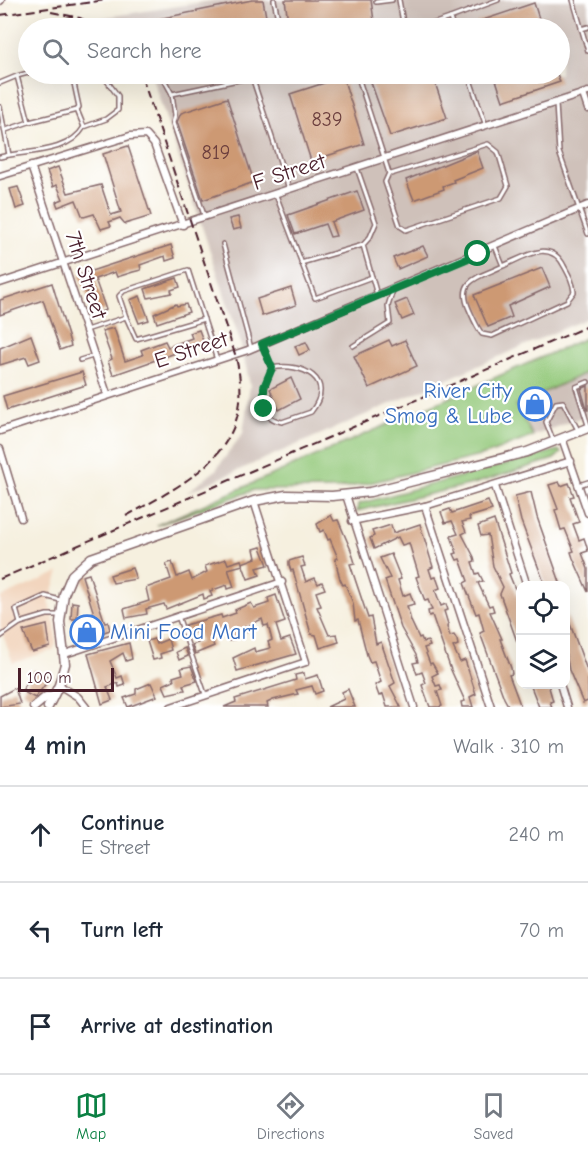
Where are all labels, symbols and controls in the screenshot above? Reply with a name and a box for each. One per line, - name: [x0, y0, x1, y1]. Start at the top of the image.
- search box: [18, 18, 570, 84]
- icon: search: [39, 35, 72, 68]
- text: Search here: [87, 38, 202, 64]
- house number: 839: [311, 108, 343, 131]
- house number: 819: [202, 141, 230, 164]
- street label: F Street: [249, 148, 329, 196]
- street label: 7th Street: [60, 228, 113, 323]
- route start: [464, 240, 490, 266]
- street label: E Street: [151, 326, 232, 374]
- place label: River City Smog & Lube: [385, 378, 512, 429]
- shop icon: River City Smog & Lube: [517, 386, 553, 422]
- route end: [250, 395, 276, 421]
- map controls: [516, 581, 570, 689]
- button: locate: [516, 581, 570, 635]
- shop icon: Mini Food Mart: [69, 614, 105, 650]
- place label: Mini Food Mart: [110, 619, 257, 645]
- button: layers: [516, 635, 570, 689]
- scale bar: [18, 665, 114, 692]
- text: 100 m: [27, 669, 71, 687]
- text: 4 min: [24, 731, 87, 761]
- text: Walk · 310 m: [453, 735, 564, 758]
- text: Continue: [81, 810, 164, 836]
- icon: ahead: [24, 818, 57, 851]
- text: 240 m: [509, 823, 564, 846]
- text: E Street: [81, 836, 150, 859]
- icon: left: [24, 914, 57, 947]
- text: Turn left: [81, 917, 163, 943]
- text: 70 m: [519, 919, 564, 942]
- icon: arrive: [24, 1010, 57, 1043]
- text: Arrive at destination: [81, 1013, 273, 1039]
- tab: Map: [75, 1089, 108, 1143]
- tab: Directions: [257, 1089, 324, 1143]
- tab: Saved: [473, 1089, 513, 1143]

